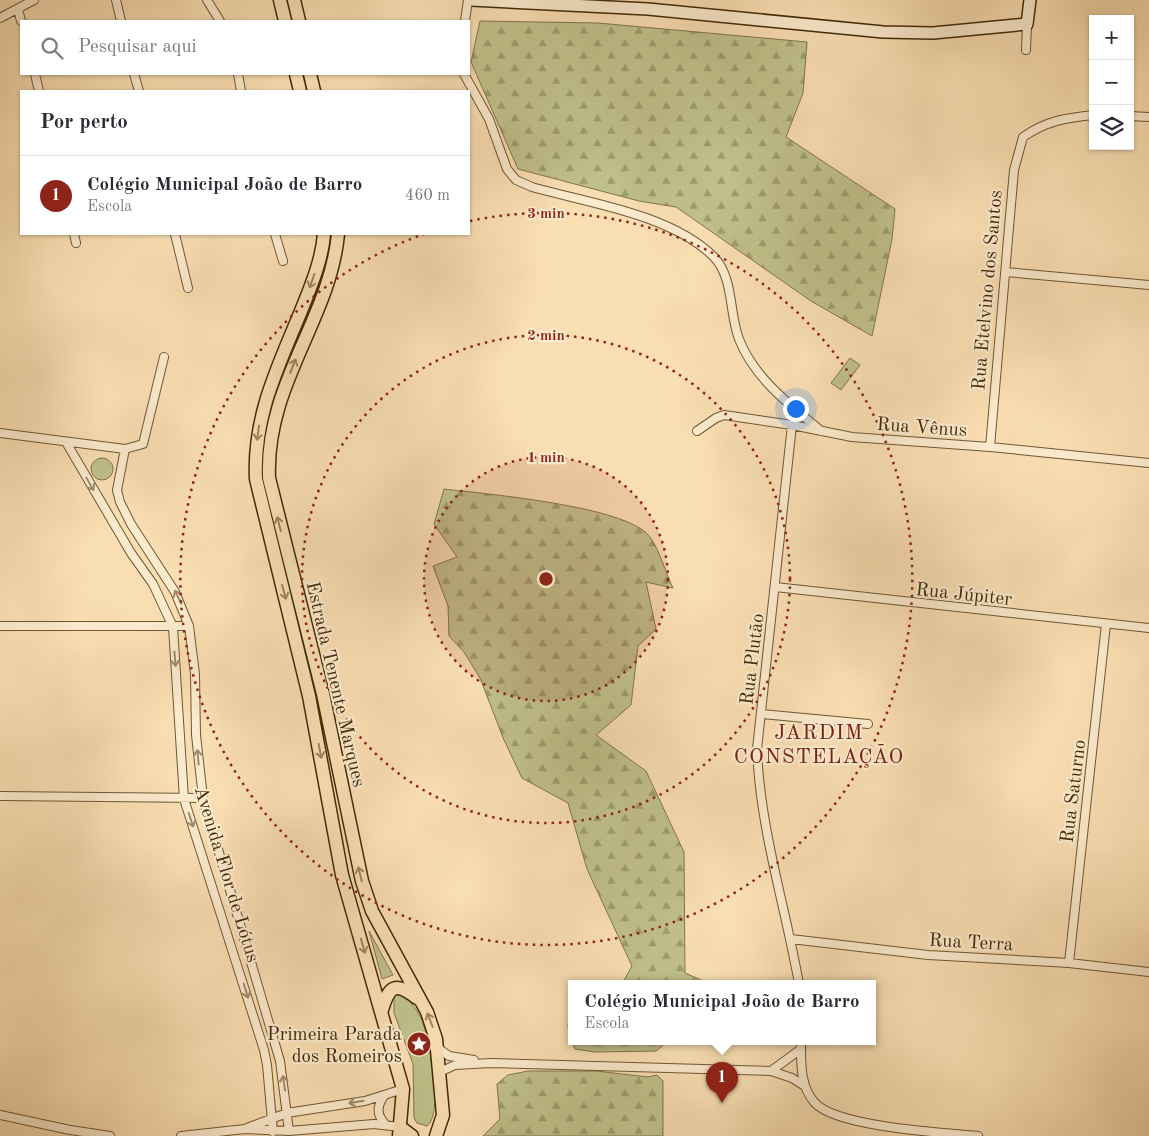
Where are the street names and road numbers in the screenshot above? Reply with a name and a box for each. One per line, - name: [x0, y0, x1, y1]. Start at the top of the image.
- street label: Rua Etelvino dos Santos: [970, 189, 1007, 391]
- street label: Rua Vênus: [876, 416, 968, 441]
- street label: Estrada Tenente Marques: [302, 580, 368, 789]
- street label: Rua Júpiter: [915, 581, 1013, 610]
- street label: Rua Plutão: [738, 612, 769, 706]
- street label: Rua Saturno: [1059, 739, 1090, 844]
- street label: Avenida Flor de Lótus: [190, 784, 261, 965]
- street label: Rua Terra: [928, 932, 1014, 955]

